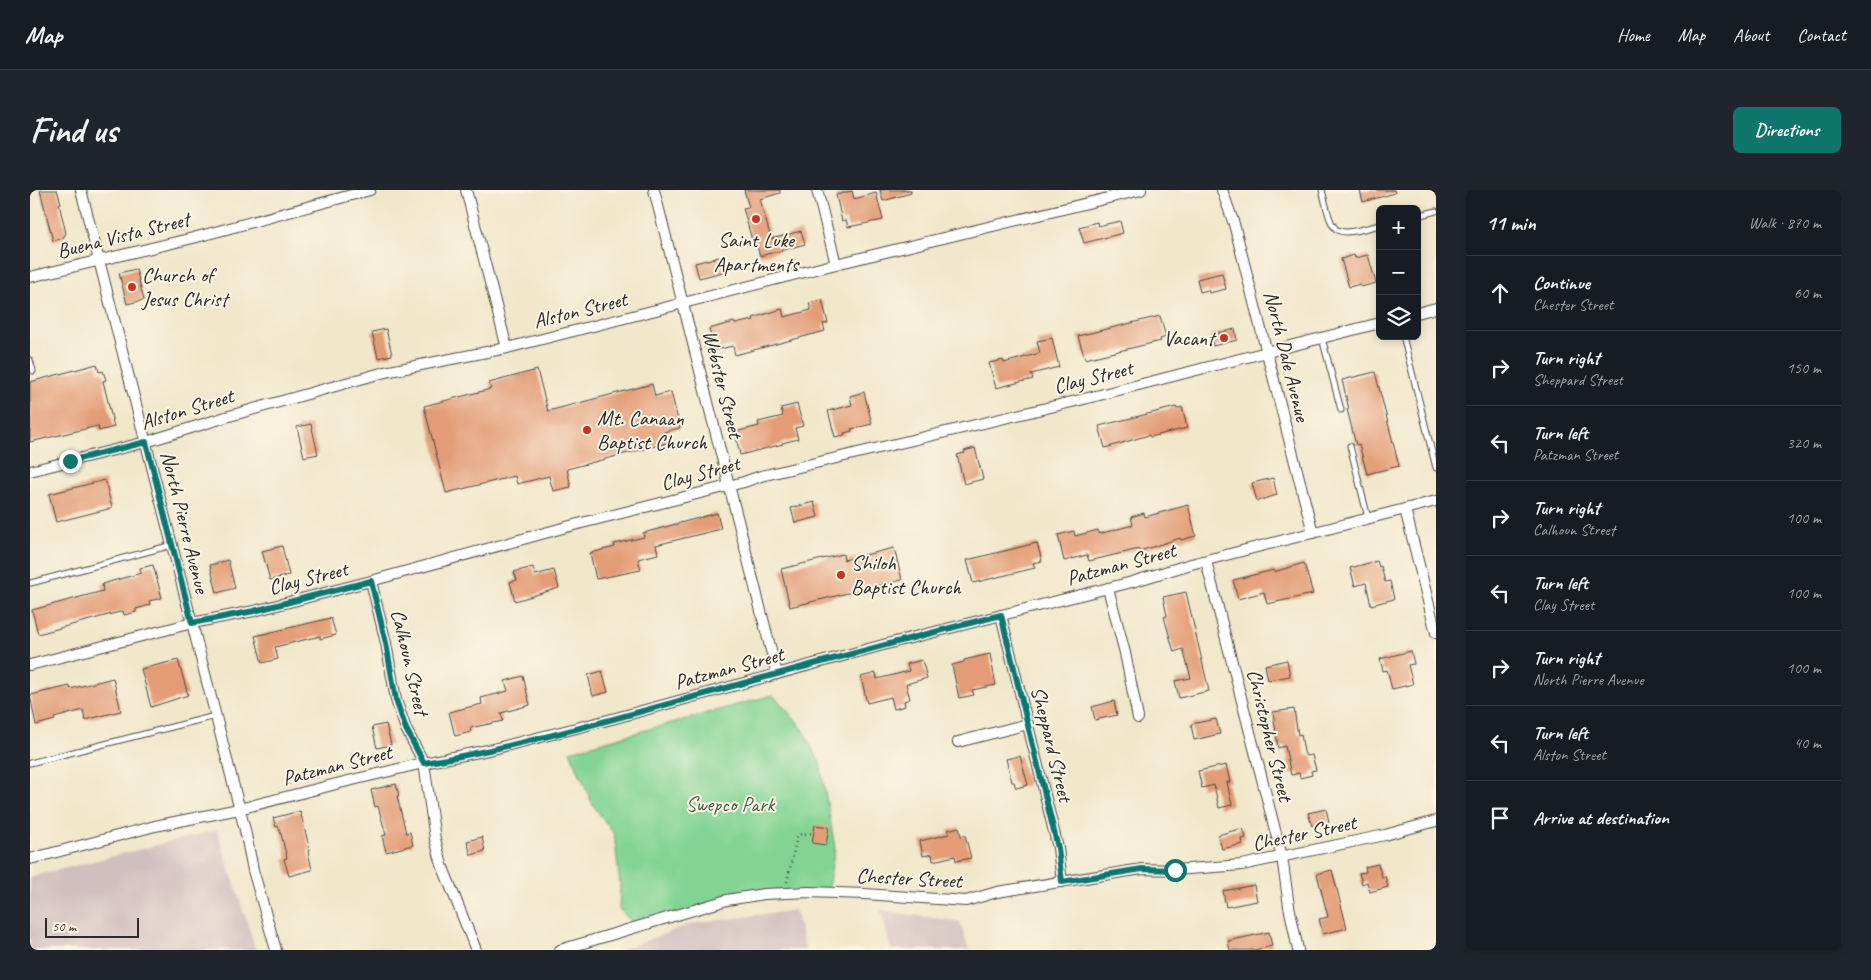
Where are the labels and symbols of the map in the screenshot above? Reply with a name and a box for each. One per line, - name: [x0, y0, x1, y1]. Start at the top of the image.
- street label: Buena Vista Street: [54, 205, 195, 264]
- marker: Saint Luke Apartments: [750, 213, 762, 225]
- place label: Saint Luke Apartments: [714, 227, 800, 277]
- place label: Church of Jesus Christ: [141, 262, 231, 312]
- marker: Church of Jesus Christ: [126, 281, 138, 293]
- street label: Alston Street: [531, 285, 631, 334]
- street label: North Dale Avenue: [1258, 288, 1316, 425]
- place label: Vacant: [1163, 325, 1217, 351]
- street label: Webster Street: [697, 327, 749, 443]
- marker: Vacant: [1218, 332, 1230, 344]
- street label: Clay Street: [1051, 354, 1137, 399]
- street label: Alston Street: [138, 382, 238, 435]
- place label: Mt. Canaan Baptist Church: [597, 405, 708, 455]
- marker: Mt. Canaan Baptist Church: [581, 424, 593, 436]
- street label: North Pierre Avenue: [155, 448, 216, 598]
- route end: [59, 450, 82, 473]
- street label: Clay Street: [658, 450, 744, 496]
- street label: Patzman Street: [1064, 536, 1180, 591]
- place label: Shiloh Baptist Church: [851, 550, 962, 600]
- street label: Clay Street: [266, 555, 352, 600]
- marker: Shiloh Baptist Church: [835, 569, 847, 581]
- street label: Calhoun Street: [385, 607, 435, 720]
- street label: Patzman Street: [672, 640, 788, 695]
- street label: Christopher Street: [1241, 666, 1299, 806]
- street label: Sheppard Street: [1025, 684, 1079, 806]
- street label: Patzman Street: [280, 738, 396, 791]
- park label: Swepco Park: [686, 791, 775, 817]
- street label: Chester Street: [1250, 809, 1360, 857]
- route start: [1164, 859, 1187, 882]
- street label: Chester Street: [856, 862, 964, 894]
- scale bar: [45, 915, 139, 938]

